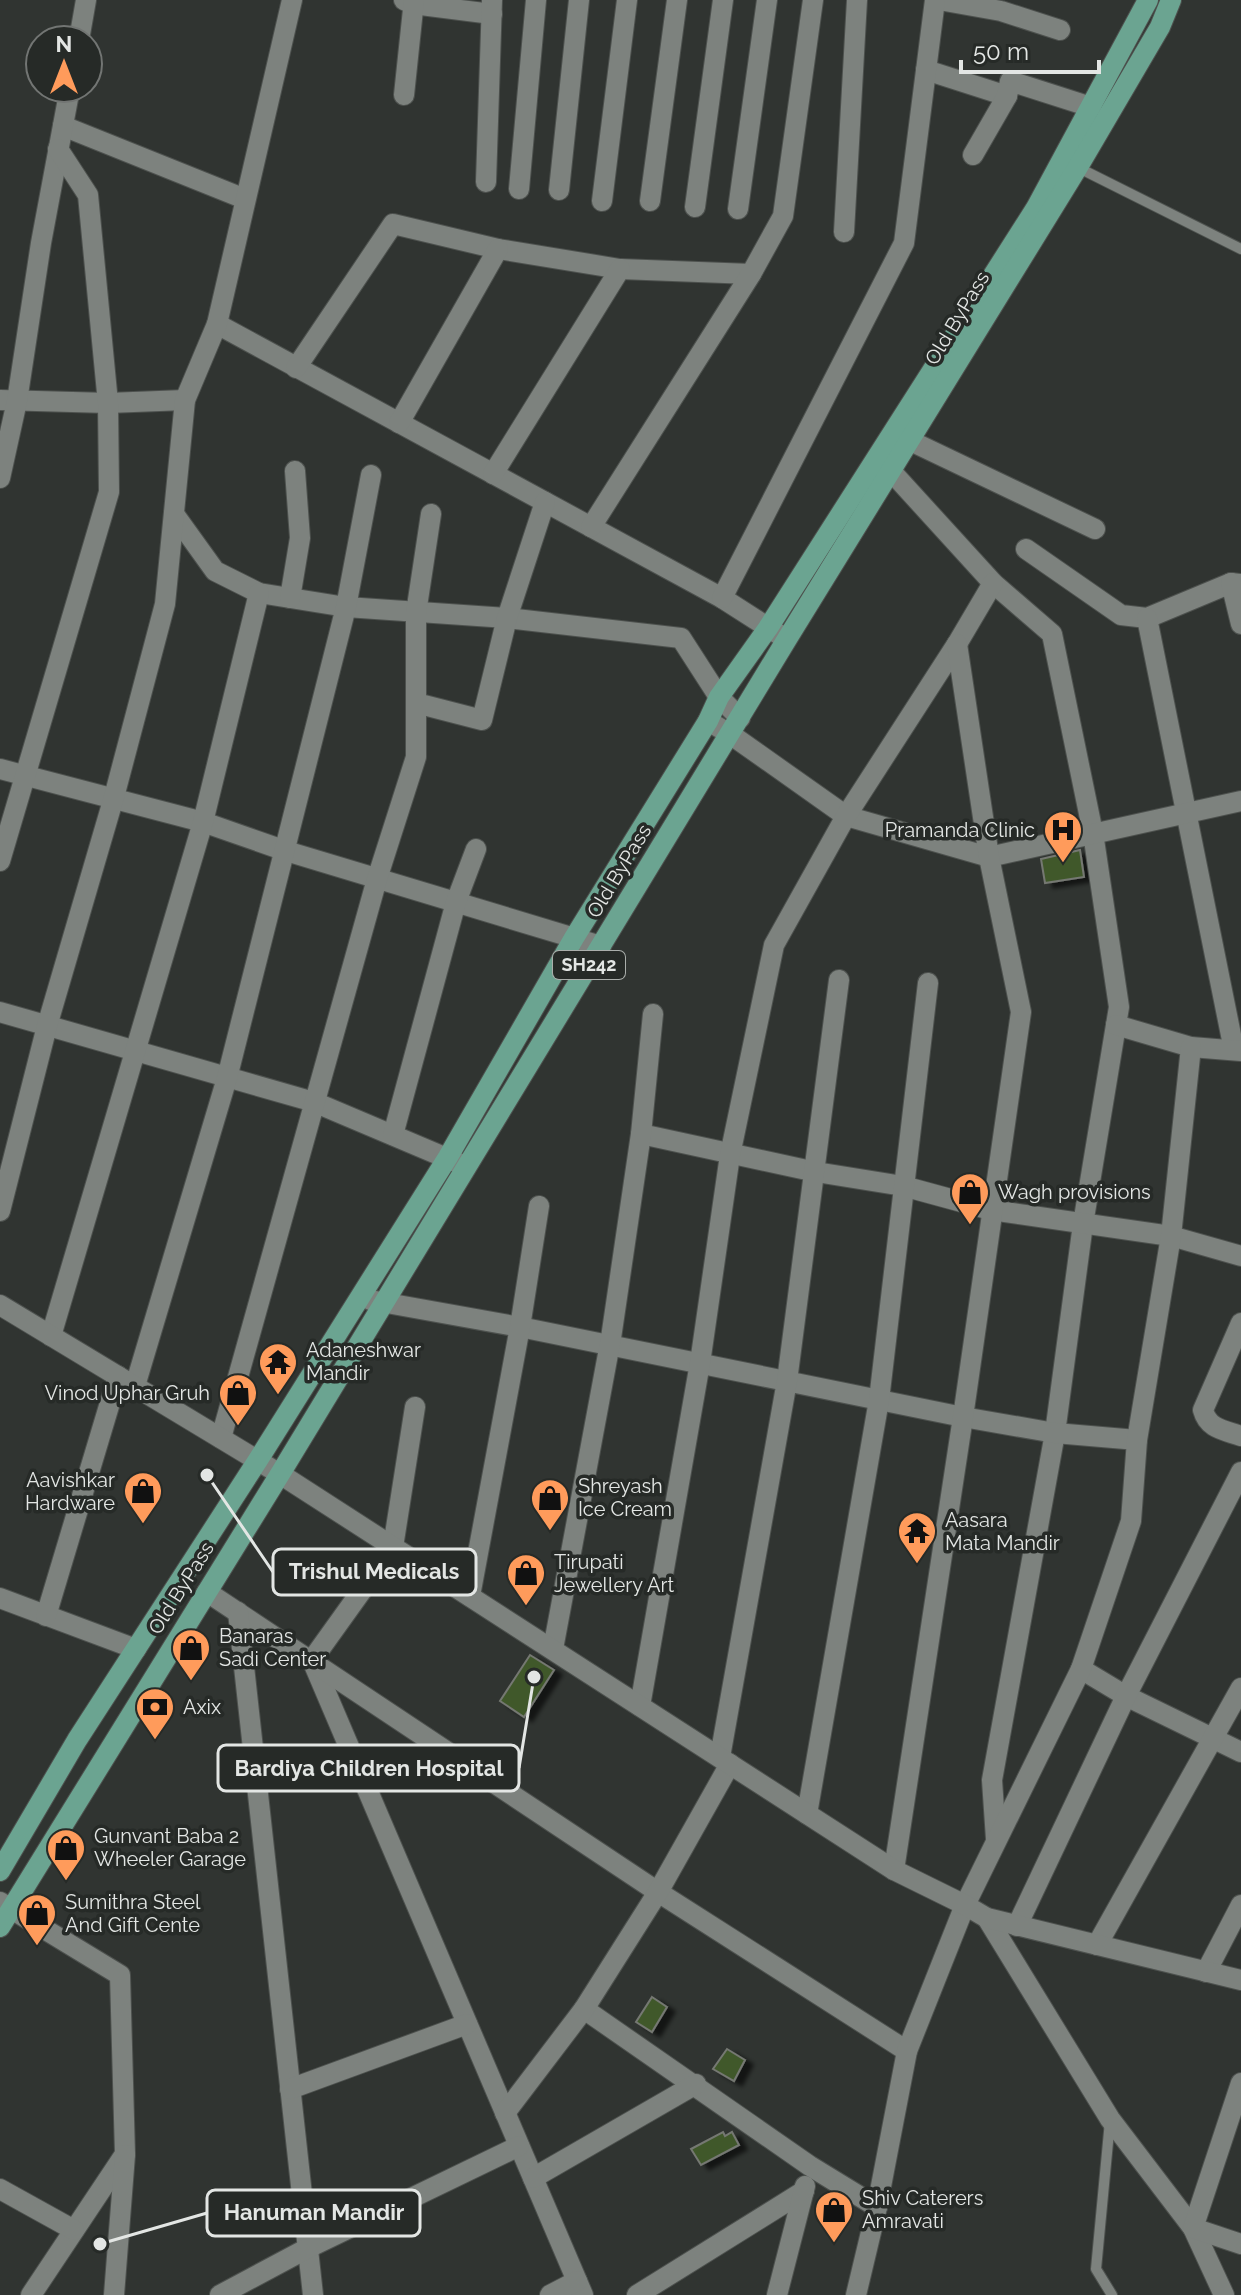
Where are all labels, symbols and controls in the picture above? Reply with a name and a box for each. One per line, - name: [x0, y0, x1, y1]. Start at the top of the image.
- north arrow: [24, 24, 104, 104]
- scale bar: [961, 24, 1099, 74]
- text: N: [56, 31, 72, 57]
- text: 50 m: [973, 37, 1029, 66]
- street label: Old ByPass: [920, 267, 994, 369]
- hospital icon: Pramanda Clinic: [1042, 809, 1084, 864]
- place label: Pramanda Clinic: [885, 818, 1035, 842]
- street label: Old ByPass: [582, 820, 656, 922]
- road number: SH242: [553, 951, 625, 979]
- shop icon: Wagh provisions: [949, 1171, 991, 1226]
- place label: Wagh provisions: [998, 1180, 1151, 1204]
- place label: Adaneshwar Mandir: [306, 1338, 421, 1385]
- temple icon: Adaneshwar Mandir: [257, 1341, 299, 1396]
- shop icon: Vinod Uphar Gruh: [217, 1372, 259, 1427]
- place label: Vinod Uphar Gruh: [45, 1381, 210, 1405]
- place label: Aavishkar Hardware: [25, 1468, 115, 1515]
- shop icon: Aavishkar Hardware: [122, 1470, 164, 1525]
- place label: Shreyash Ice Cream: [578, 1474, 672, 1521]
- shop icon: Shreyash Ice Cream: [529, 1477, 571, 1532]
- place label: Aasara Mata Mandir: [945, 1508, 1060, 1555]
- temple icon: Aasara Mata Mandir: [896, 1510, 938, 1565]
- street label: Old ByPass: [143, 1537, 219, 1639]
- callout: Trishul Medicals: [273, 1549, 476, 1595]
- place label: Tirupati Jewellery Art: [554, 1550, 674, 1597]
- shop icon: Tirupati Jewellery Art: [505, 1552, 547, 1607]
- text: Trishul Medicals: [289, 1558, 460, 1584]
- place label: Banaras Sadi Center: [219, 1624, 326, 1671]
- shop icon: Banaras Sadi Center: [170, 1627, 212, 1682]
- bank icon: Axix: [134, 1686, 176, 1741]
- place label: Axix: [183, 1695, 221, 1719]
- callout: Bardiya Children Hospital: [218, 1745, 519, 1791]
- text: Bardiya Children Hospital: [235, 1755, 504, 1781]
- place label: Gunvant Baba 2 Wheeler Garage: [94, 1824, 246, 1871]
- shop icon: Gunvant Baba 2 Wheeler Garage: [45, 1827, 87, 1882]
- place label: Sumithra Steel And Gift Cente: [65, 1890, 201, 1937]
- shop icon: Sumithra Steel And Gift Cente: [16, 1892, 58, 1947]
- place label: Shiv Caterers Amravati: [862, 2186, 983, 2233]
- shop icon: Shiv Caterers Amravati: [813, 2189, 855, 2244]
- callout: Hanuman Mandir: [207, 2190, 420, 2236]
- text: Hanuman Mandir: [224, 2199, 405, 2225]

